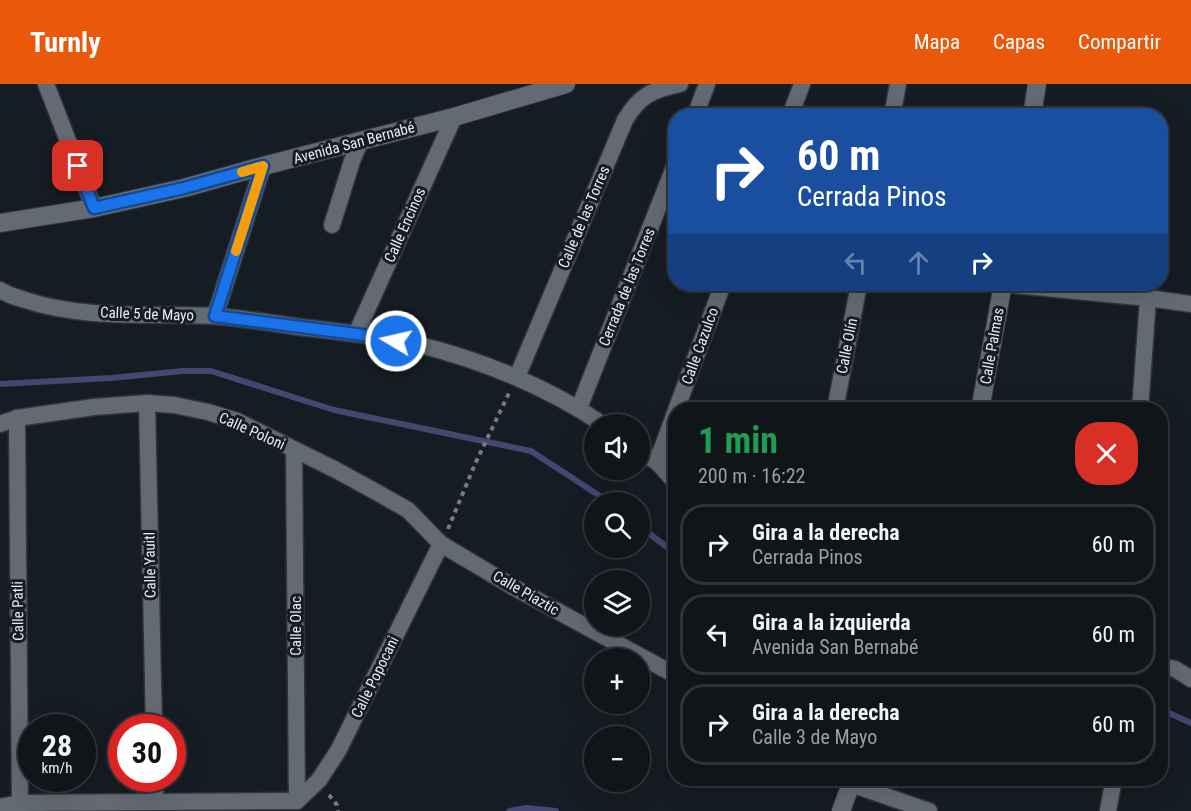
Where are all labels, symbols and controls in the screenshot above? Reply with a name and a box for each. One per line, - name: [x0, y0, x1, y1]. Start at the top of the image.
- text: Turnly: [30, 26, 101, 59]
- text: Mapa: [914, 30, 960, 54]
- text: Capas: [993, 30, 1045, 54]
- text: Compartir: [1078, 30, 1161, 54]
- street label: Avenida San Bernabé: [291, 118, 417, 168]
- text: 60 m: [797, 131, 880, 180]
- icon: right: [698, 132, 776, 210]
- pin: [52, 140, 103, 191]
- icon: arrive: [61, 149, 94, 182]
- street label: Calle de las Torres: [554, 163, 614, 271]
- text: Cerrada Pinos: [797, 181, 946, 213]
- street label: Calle Encinos: [381, 185, 430, 265]
- street label: Cerrada de las Torres: [595, 225, 659, 349]
- icon: left: [839, 246, 872, 279]
- icon: ahead: [902, 246, 935, 279]
- icon: right: [965, 246, 998, 279]
- street label: Calle 5 de Mayo: [100, 303, 194, 325]
- street label: Calle Cazulco: [678, 305, 722, 387]
- street label: Calle Palmas: [976, 306, 1008, 386]
- position arrow: [364, 309, 428, 373]
- street label: Calle Olín: [833, 317, 861, 375]
- street label: Calle Poloni: [216, 408, 288, 454]
- map controls: [584, 414, 650, 792]
- button: sound: [584, 414, 650, 480]
- text: 1 min: [698, 420, 778, 462]
- button: close: [1075, 422, 1138, 485]
- text: 200 m · 16:22: [698, 464, 805, 488]
- button: search: [584, 492, 650, 558]
- text: Gira a la derecha: [752, 520, 900, 545]
- icon: right: [701, 528, 734, 561]
- street label: Calle Yauitl: [140, 532, 160, 598]
- text: 60 m: [1092, 532, 1135, 557]
- text: Cerrada Pinos: [752, 545, 863, 569]
- street label: Calle Piaztic: [490, 567, 562, 619]
- button: layers: [584, 570, 650, 636]
- street label: Calle Patli: [8, 581, 28, 641]
- street label: Calle Olac: [287, 596, 305, 656]
- text: Gira a la izquierda: [752, 610, 911, 635]
- icon: left: [701, 618, 734, 651]
- text: 60 m: [1092, 622, 1135, 647]
- street label: Calle Popocani: [348, 633, 402, 721]
- text: Avenida San Bernabé: [752, 635, 918, 659]
- button: +: [584, 648, 650, 714]
- text: Gira a la derecha: [752, 700, 900, 725]
- icon: right: [701, 708, 734, 741]
- text: 60 m: [1092, 712, 1135, 737]
- speed limit sign: 30: [108, 714, 186, 792]
- text: Calle 3 de Mayo: [752, 725, 877, 749]
- button: −: [584, 726, 650, 792]
- text: 28: [42, 728, 72, 763]
- text: km/h: [42, 759, 72, 777]

